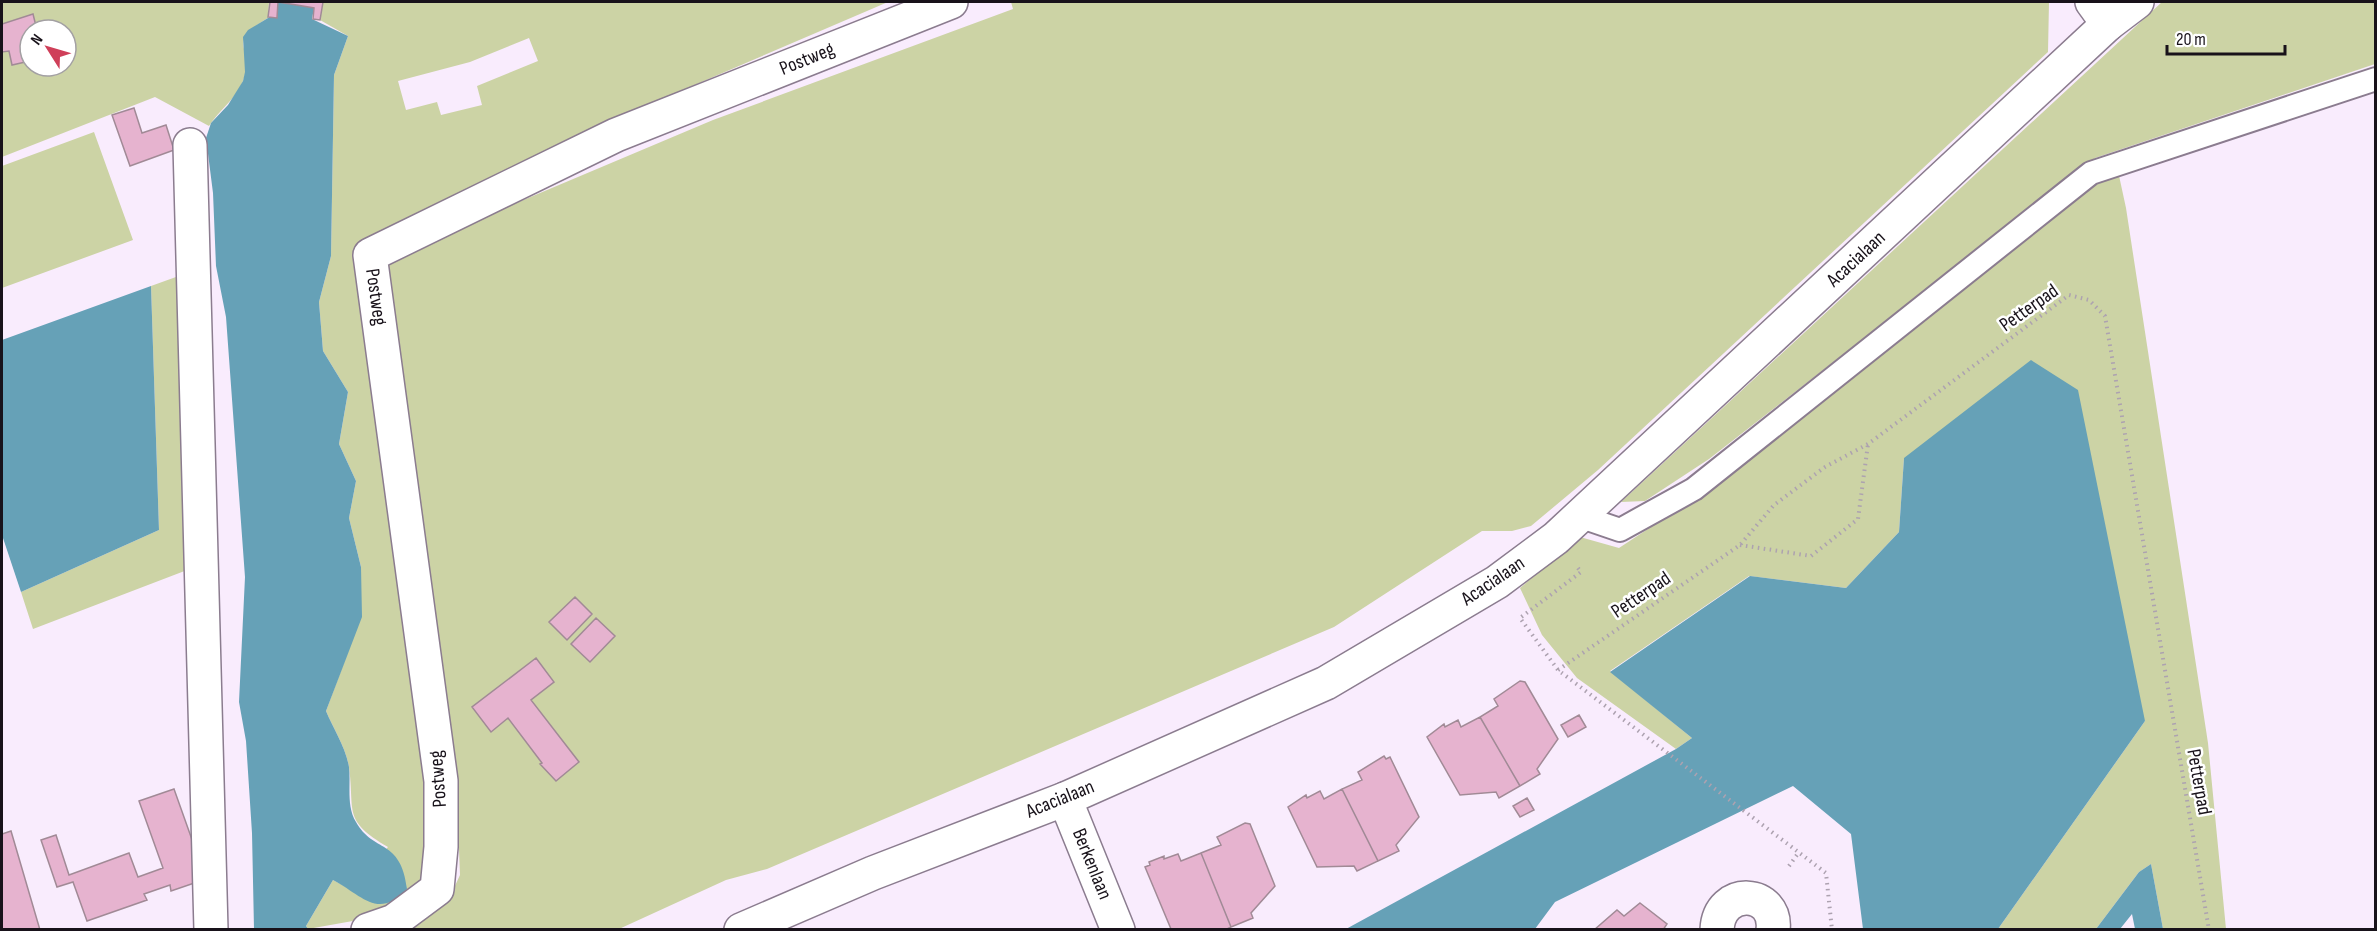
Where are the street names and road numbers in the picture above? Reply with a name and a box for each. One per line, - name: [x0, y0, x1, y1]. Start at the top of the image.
- street label: Postweg: [776, 37, 838, 81]
- street label: Acacialaan: [1821, 226, 1890, 293]
- street label: Postweg: [360, 267, 392, 327]
- street label: Petterpad: [1995, 279, 2063, 337]
- street label: Acacialaan: [1456, 551, 1529, 611]
- street label: Petterpad: [1607, 566, 1675, 624]
- street label: Petterpad: [2181, 747, 2217, 817]
- street label: Postweg: [424, 750, 452, 808]
- street label: Acacialaan: [1021, 775, 1098, 824]
- street label: Berkenlaan: [1067, 825, 1117, 903]

